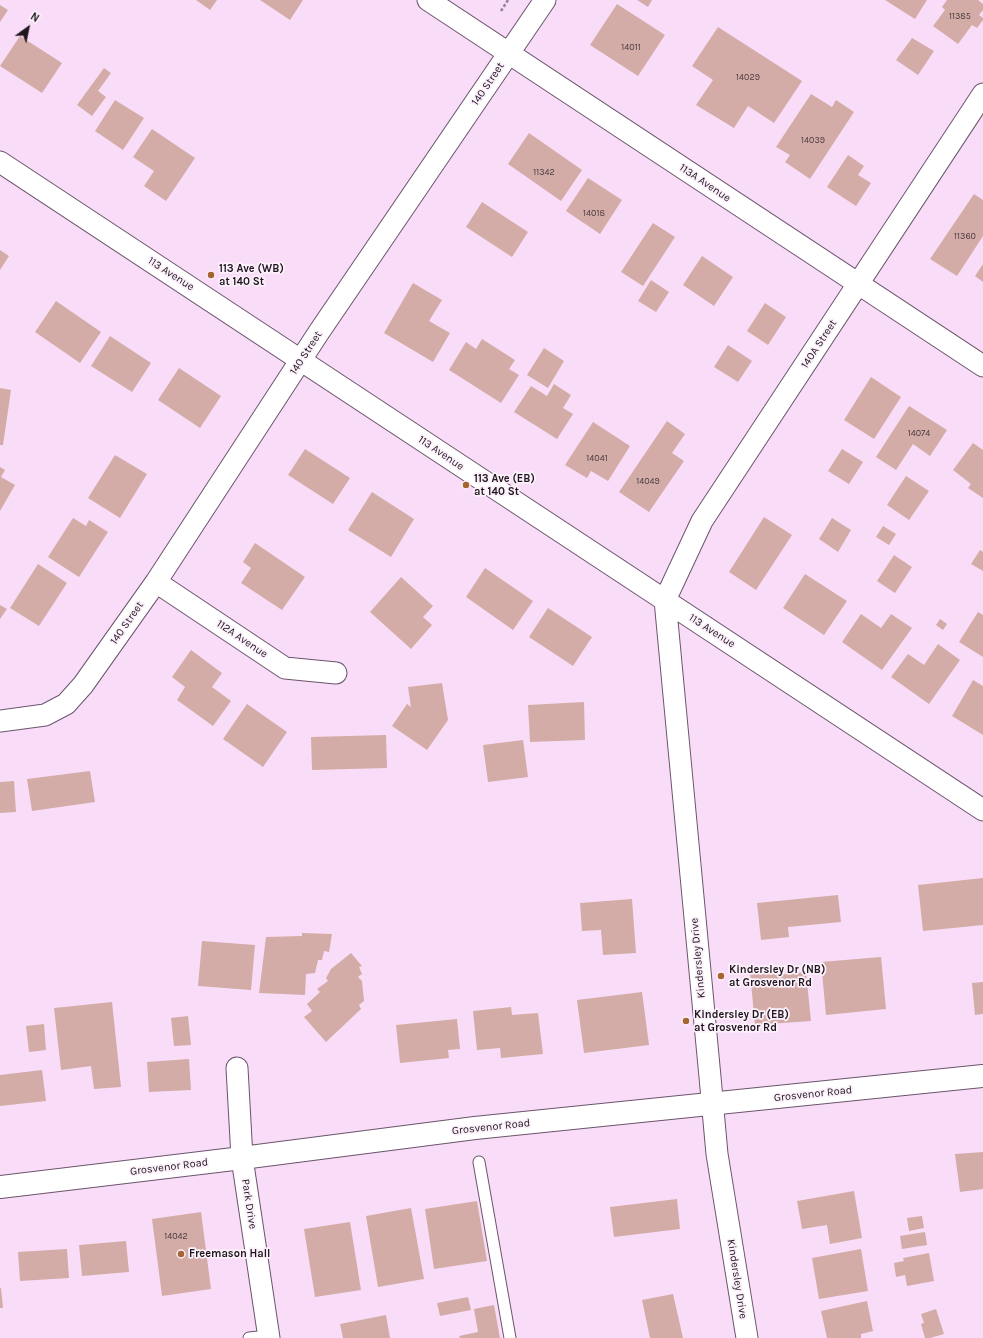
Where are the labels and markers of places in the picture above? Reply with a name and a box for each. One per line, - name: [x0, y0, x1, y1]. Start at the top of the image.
- place label: 113 Ave (WB) at 140 St: [219, 262, 284, 288]
- marker: 113 Ave (WB) at 140 St: [206, 270, 216, 280]
- place label: 113 Ave (EB) at 140 St: [474, 472, 535, 498]
- marker: 113 Ave (EB) at 140 St: [461, 480, 471, 490]
- place label: Kindersley Dr (NB) at Grosvenor Rd: [729, 963, 825, 989]
- marker: Kindersley Dr (NB) at Grosvenor Rd: [716, 971, 726, 981]
- place label: Kindersley Dr (EB) at Grosvenor Rd: [694, 1008, 789, 1034]
- marker: Kindersley Dr (EB) at Grosvenor Rd: [681, 1016, 691, 1026]
- place label: Freemason Hall: [189, 1247, 270, 1261]
- marker: Freemason Hall: [176, 1249, 186, 1259]

